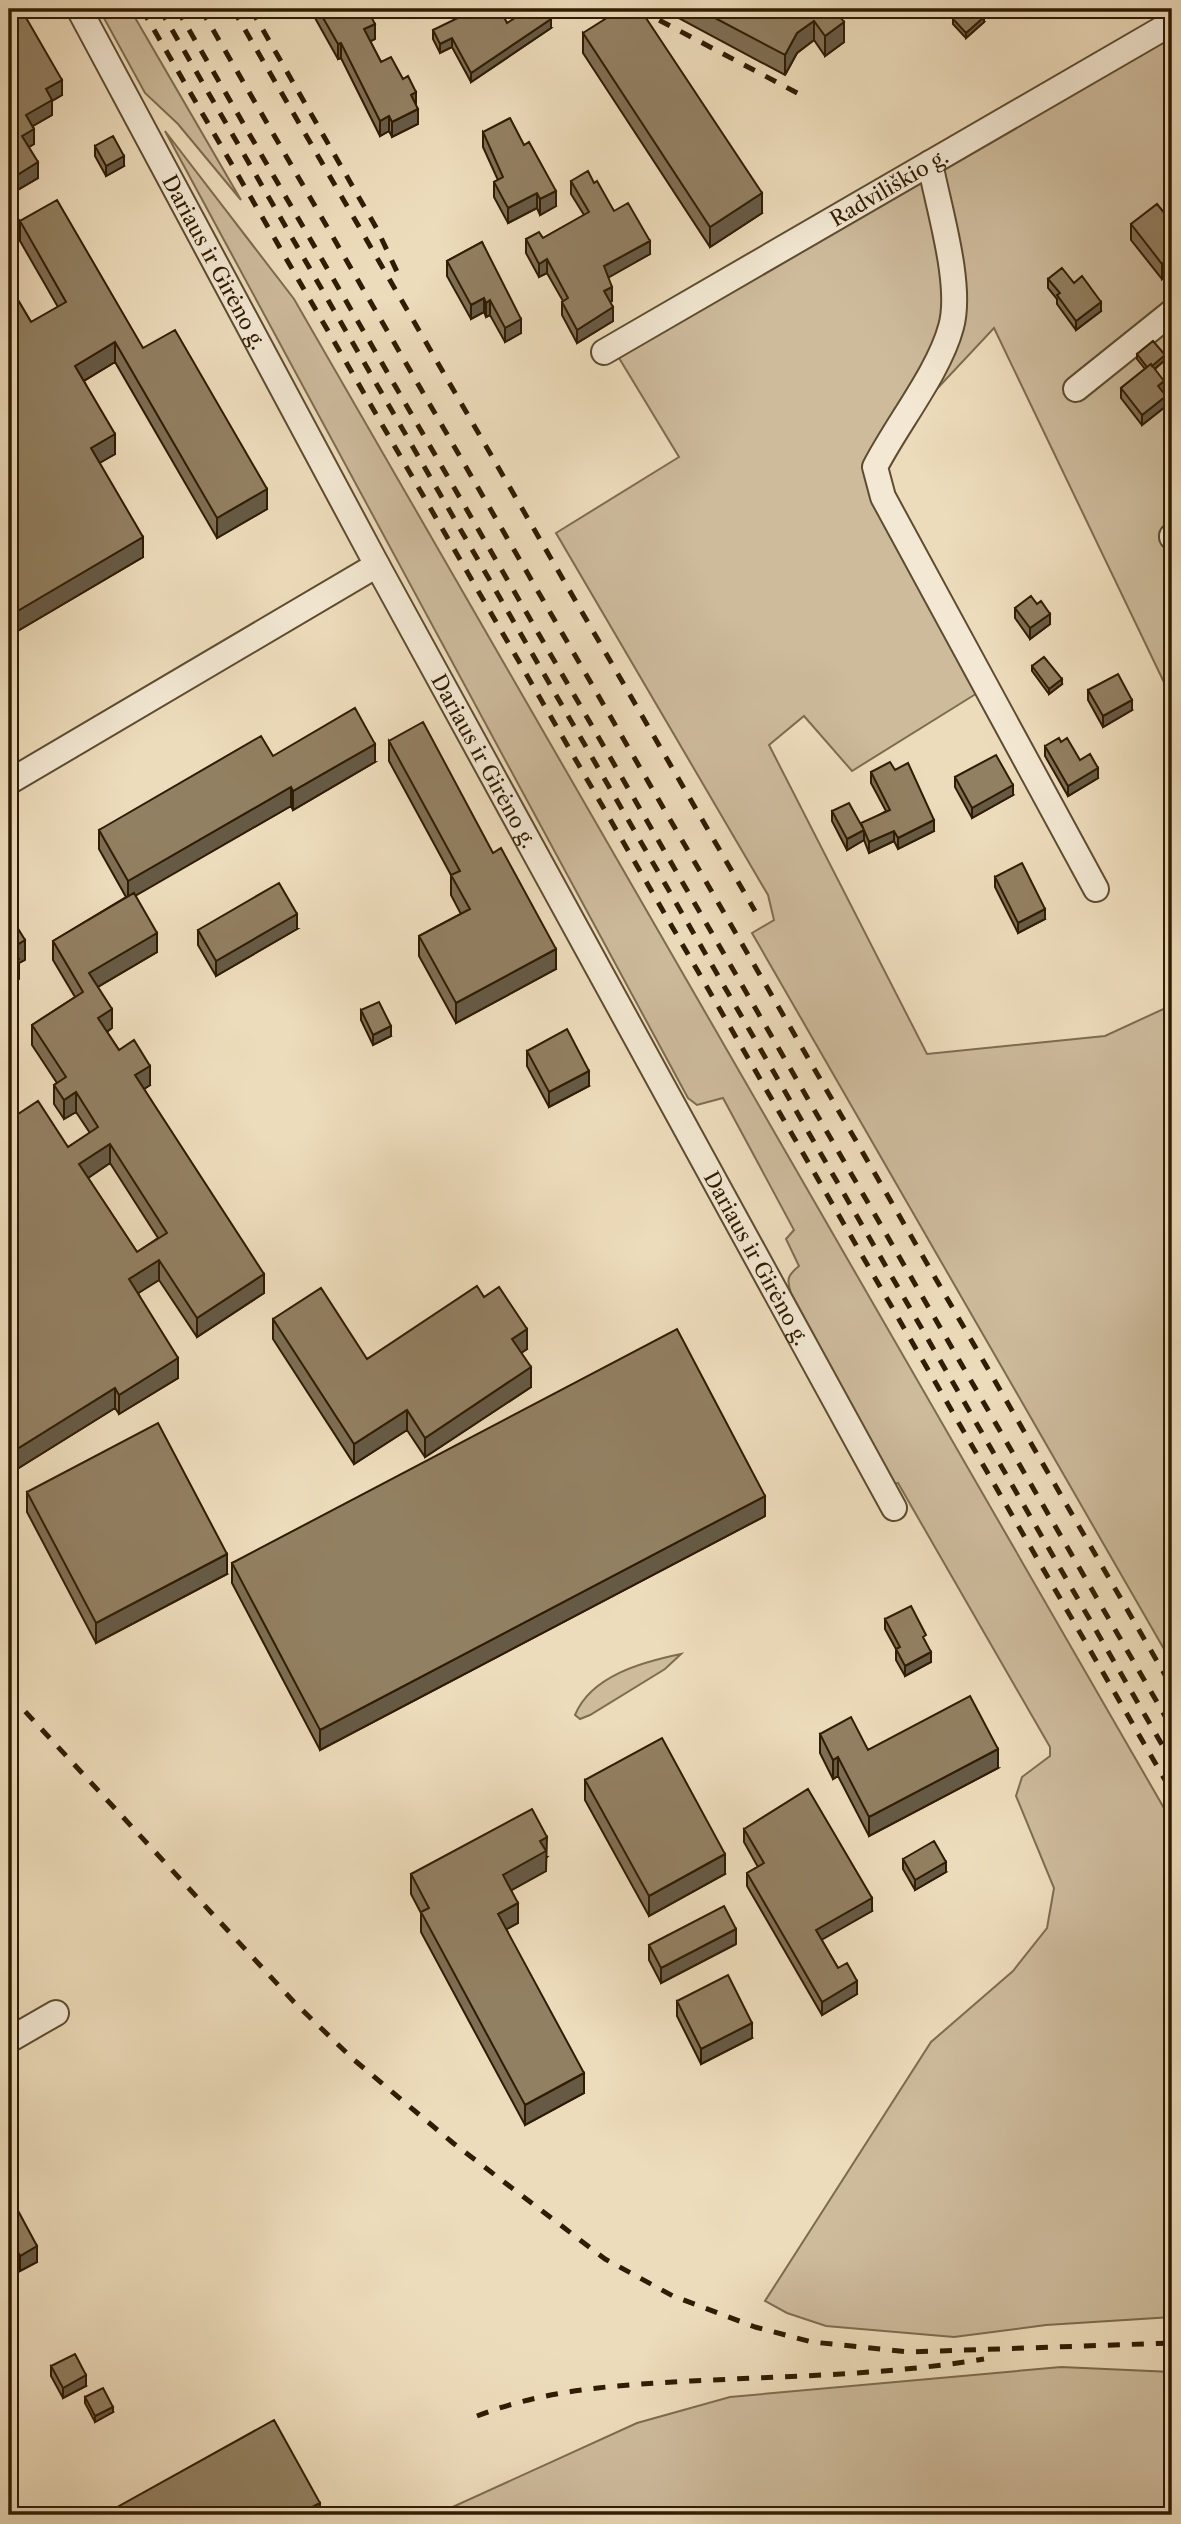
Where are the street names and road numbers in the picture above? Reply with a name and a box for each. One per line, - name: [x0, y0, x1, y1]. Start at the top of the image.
- street label: Radviliškio g.: [825, 143, 952, 231]
- street label: Dariaus ir Girėno g.: [158, 170, 272, 354]
- street label: Dariaus ir Girėno g.: [427, 669, 542, 852]
- street label: Dariaus ir Girėno g.: [699, 1167, 815, 1349]

